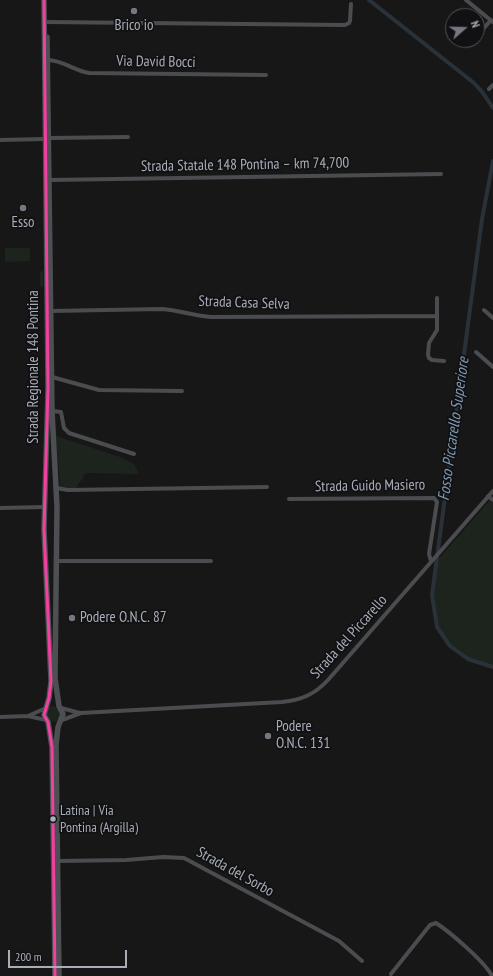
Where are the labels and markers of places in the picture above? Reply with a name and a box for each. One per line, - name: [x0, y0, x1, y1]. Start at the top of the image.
- marker: Brico io: [129, 6, 139, 16]
- place label: Brico io: [115, 17, 153, 35]
- marker: Esso: [18, 203, 28, 213]
- place label: Esso: [11, 214, 35, 232]
- place label: Podere O.N.C. 87: [80, 609, 166, 627]
- marker: Podere O.N.C. 87: [67, 613, 77, 623]
- place label: Podere O.N.C. 131: [276, 718, 330, 753]
- marker: Podere O.N.C. 131: [263, 731, 273, 741]
- place label: Latina | Via Pontina (Argilla): [60, 803, 138, 836]
- marker: Latina | Via Pontina (Argilla): [48, 814, 58, 824]

